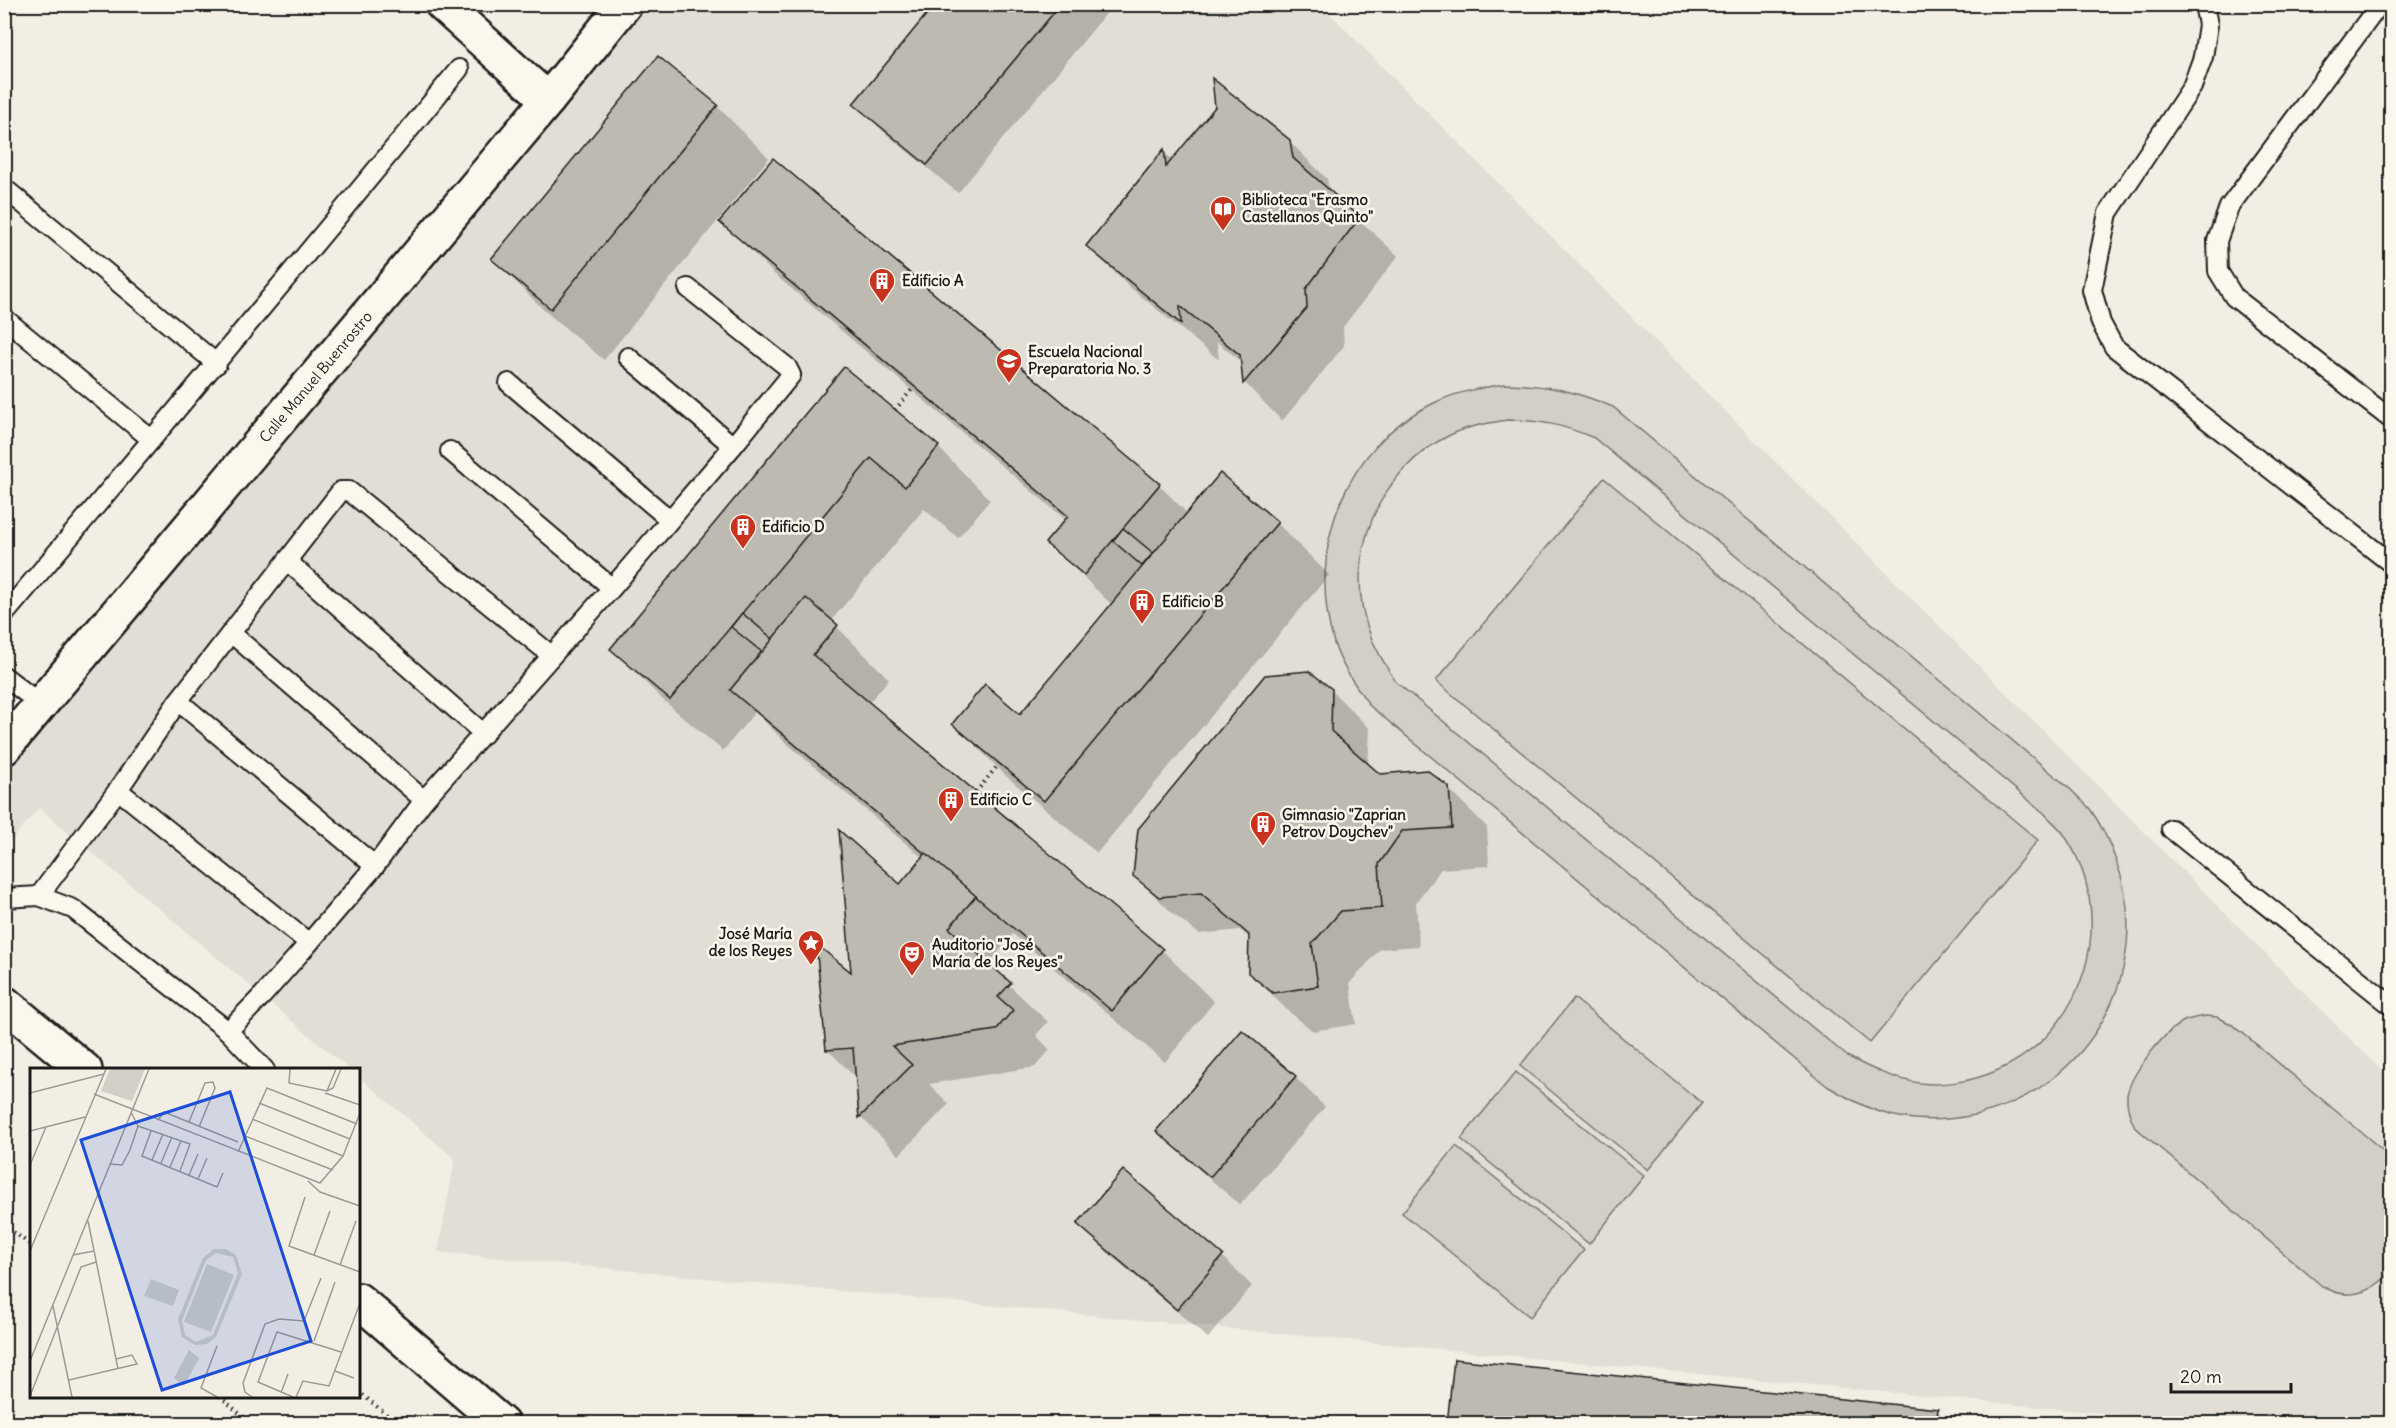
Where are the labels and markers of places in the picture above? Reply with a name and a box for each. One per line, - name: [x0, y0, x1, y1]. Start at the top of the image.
- place label: Biblioteca "Erasmo Castellanos Quinto": [1242, 190, 1373, 226]
- library icon: Biblioteca "Erasmo Castellanos Quinto": [1208, 194, 1238, 232]
- building icon: Edificio A: [867, 266, 897, 304]
- place label: Edificio A: [902, 271, 964, 290]
- place label: Escuela Nacional Preparatoria No. 3: [1028, 342, 1151, 379]
- school or university icon: Escuela Nacional Preparatoria No. 3: [994, 346, 1024, 384]
- building icon: Edificio D: [728, 512, 758, 550]
- place label: Edificio D: [762, 517, 825, 536]
- building icon: Edificio B: [1127, 587, 1157, 625]
- place label: Edificio B: [1162, 592, 1224, 611]
- building icon: Edificio C: [936, 785, 966, 823]
- place label: Edificio C: [970, 790, 1032, 809]
- place label: Gimnasio "Zaprian Petrov Doychev": [1282, 805, 1406, 842]
- building icon: Gimnasio "Zaprian Petrov Doychev": [1248, 809, 1278, 847]
- place label: José María de los Reyes: [709, 924, 792, 961]
- place icon: José María de los Reyes: [796, 928, 826, 966]
- place label: Auditorio "José María de los Reyes": [932, 935, 1063, 972]
- theatre icon: Auditorio "José María de los Reyes": [897, 939, 927, 977]

